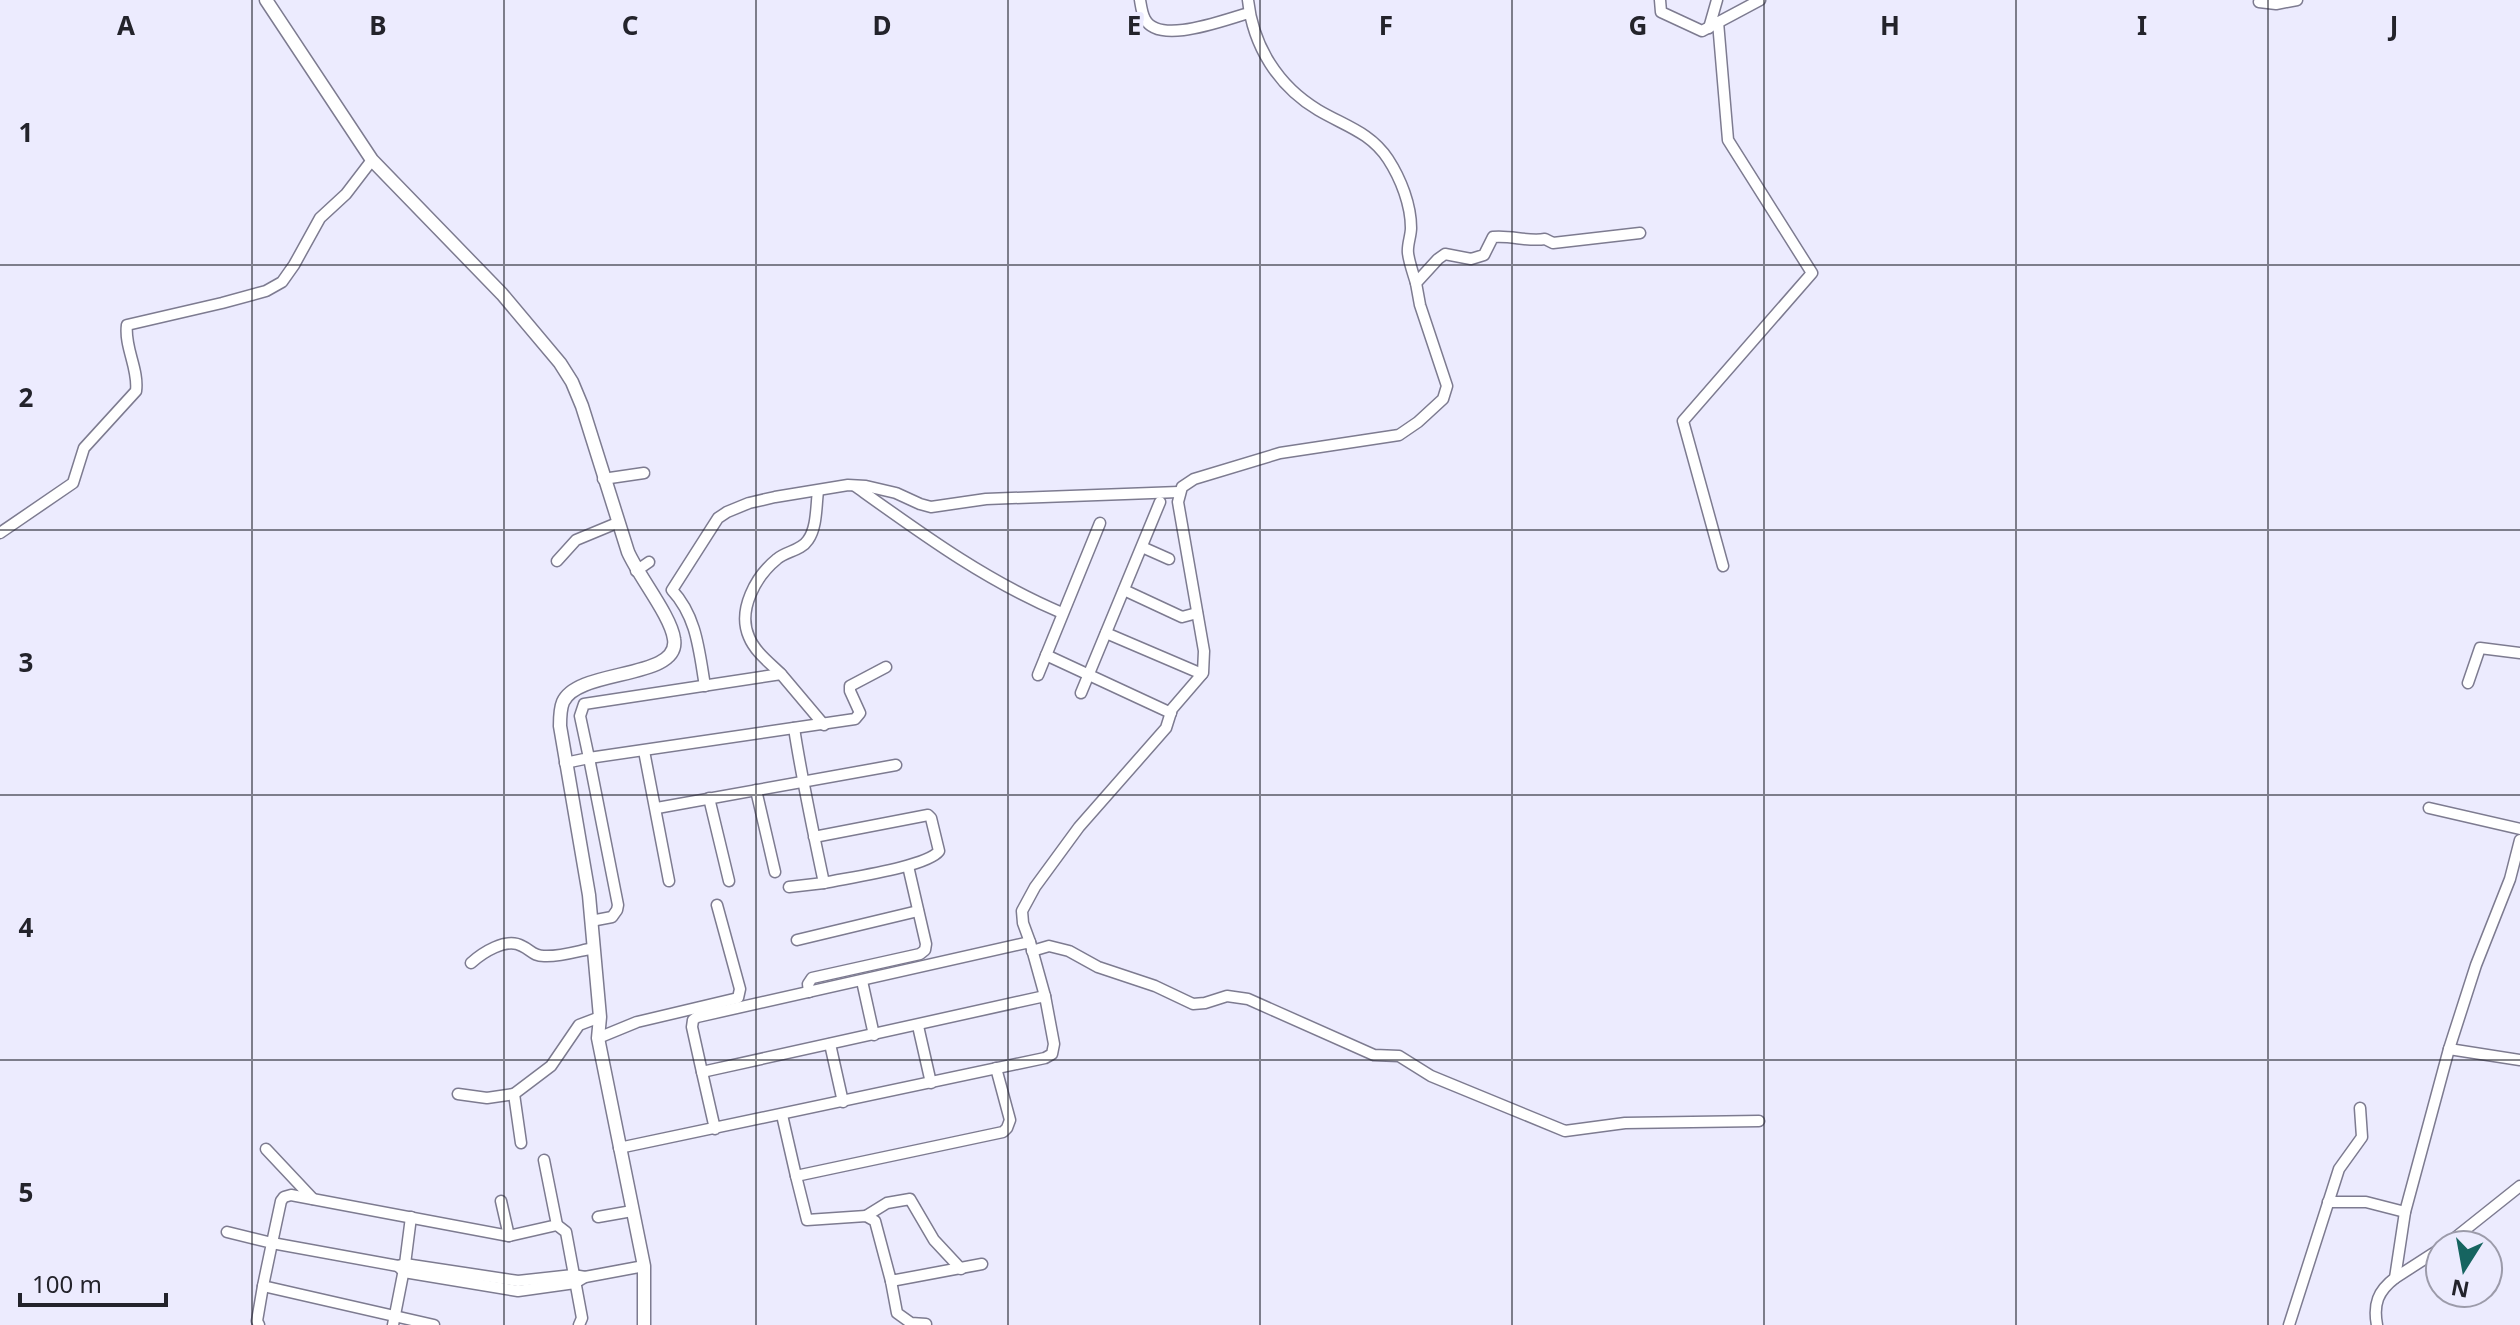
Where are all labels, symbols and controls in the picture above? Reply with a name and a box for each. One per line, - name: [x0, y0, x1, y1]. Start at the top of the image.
- text: A: [117, 7, 135, 43]
- text: B: [369, 7, 387, 43]
- text: C: [622, 7, 638, 43]
- text: D: [872, 7, 892, 43]
- text: E: [1127, 7, 1141, 43]
- text: F: [1379, 7, 1393, 43]
- text: G: [1629, 7, 1647, 43]
- text: H: [1880, 7, 1900, 43]
- text: I: [2137, 7, 2147, 43]
- text: J: [2388, 7, 2398, 43]
- text: 1: [19, 114, 33, 150]
- text: 2: [19, 379, 34, 415]
- text: 3: [19, 644, 33, 680]
- text: 4: [19, 909, 34, 945]
- text: 5: [19, 1174, 33, 1210]
- north arrow: [2424, 1229, 2504, 1309]
- scale bar: [20, 1257, 166, 1307]
- text: 100 m: [32, 1267, 102, 1300]
- text: N: [2448, 1273, 2472, 1306]

